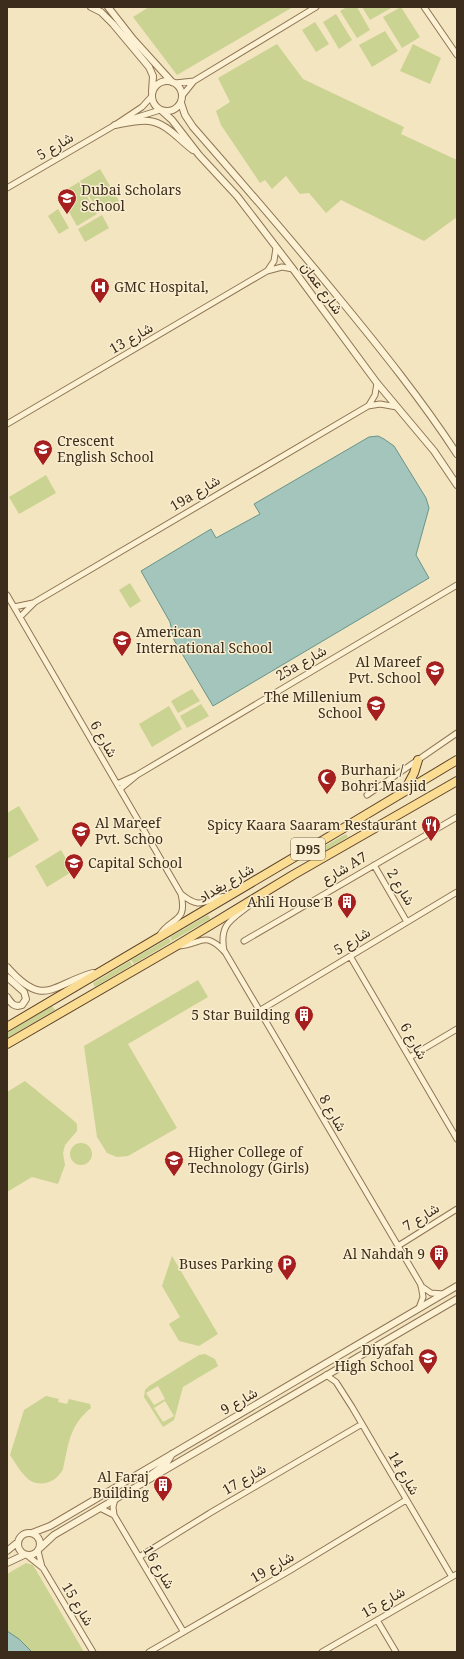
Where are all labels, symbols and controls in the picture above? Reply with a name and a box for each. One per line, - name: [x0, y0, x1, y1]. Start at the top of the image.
- street label: شارع 5: [33, 127, 78, 166]
- place label: Dubai Scholars School: [81, 180, 181, 215]
- school or university icon: Dubai Scholars School: [56, 187, 78, 215]
- street label: شارع عمان: [295, 258, 348, 319]
- hospital icon: GMC Hospital,: [89, 276, 111, 304]
- place label: GMC Hospital,: [114, 277, 209, 296]
- street label: شارع 13: [105, 317, 157, 359]
- place label: Crescent English School: [57, 431, 154, 466]
- school or university icon: Crescent English School: [32, 438, 54, 466]
- street label: 19a شارع: [166, 470, 224, 517]
- place label: American International School: [136, 622, 273, 657]
- school or university icon: American International School: [111, 629, 133, 657]
- street label: 25a شارع: [272, 640, 330, 686]
- place label: Al Mareef Pvt. School: [348, 652, 423, 687]
- school or university icon: Al Mareef Pvt. School: [424, 659, 446, 687]
- place label: The Millenium School: [264, 687, 363, 722]
- school or university icon: The Millenium School: [365, 694, 387, 722]
- street label: شارع 6: [85, 717, 123, 762]
- place label: Burhani / Bohri Masjid: [341, 760, 427, 795]
- mosque icon: Burhani / Bohri Masjid: [316, 767, 338, 795]
- place label: Al Mareef Pvt. Schoo: [95, 813, 163, 848]
- restaurant icon: Spicy Kaara Saaram Restaurant: [420, 814, 442, 842]
- place label: Spicy Kaara Saaram Restaurant: [207, 815, 417, 834]
- school or university icon: Al Mareef Pvt. Schoo: [70, 820, 92, 848]
- road number: D95: [291, 838, 325, 860]
- street label: شارع A7: [318, 847, 371, 890]
- school or university icon: Capital School: [63, 852, 85, 880]
- place label: Capital School: [88, 853, 183, 872]
- street label: شارع بغداد: [195, 859, 258, 908]
- street label: شارع 2: [381, 865, 420, 910]
- building icon: Ahli House B: [336, 891, 358, 919]
- place label: Ahli House B: [247, 892, 333, 911]
- street label: شارع 5: [330, 922, 375, 961]
- building icon: 5 Star Building: [293, 1004, 315, 1032]
- place label: 5 Star Building: [191, 1005, 290, 1024]
- street label: شارع 6: [395, 1019, 433, 1064]
- street label: شارع 8: [314, 1091, 352, 1136]
- place label: Higher College of Technology (Girls): [188, 1142, 309, 1177]
- school or university icon: Higher College of Technology (Girls): [163, 1149, 185, 1177]
- street label: شارع 7: [399, 1198, 444, 1237]
- building icon: Al Nahdah 9: [428, 1243, 450, 1271]
- place label: Al Nahdah 9: [343, 1244, 425, 1263]
- parking icon: Buses Parking: [276, 1253, 298, 1281]
- place label: Buses Parking: [179, 1254, 273, 1273]
- place label: Diyafah High School: [334, 1340, 415, 1375]
- school or university icon: Diyafah High School: [417, 1347, 439, 1375]
- street label: شارع 9: [217, 1382, 262, 1420]
- street label: شارع 14: [383, 1447, 425, 1499]
- street label: شارع 17: [218, 1458, 270, 1500]
- place label: Al Faraj Building: [92, 1467, 149, 1502]
- building icon: Al Faraj Building: [152, 1474, 174, 1502]
- street label: شارع 16: [137, 1542, 180, 1593]
- street label: شارع 19: [246, 1546, 298, 1588]
- street label: شارع 15: [56, 1579, 99, 1630]
- street label: شارع 15: [357, 1581, 409, 1623]

